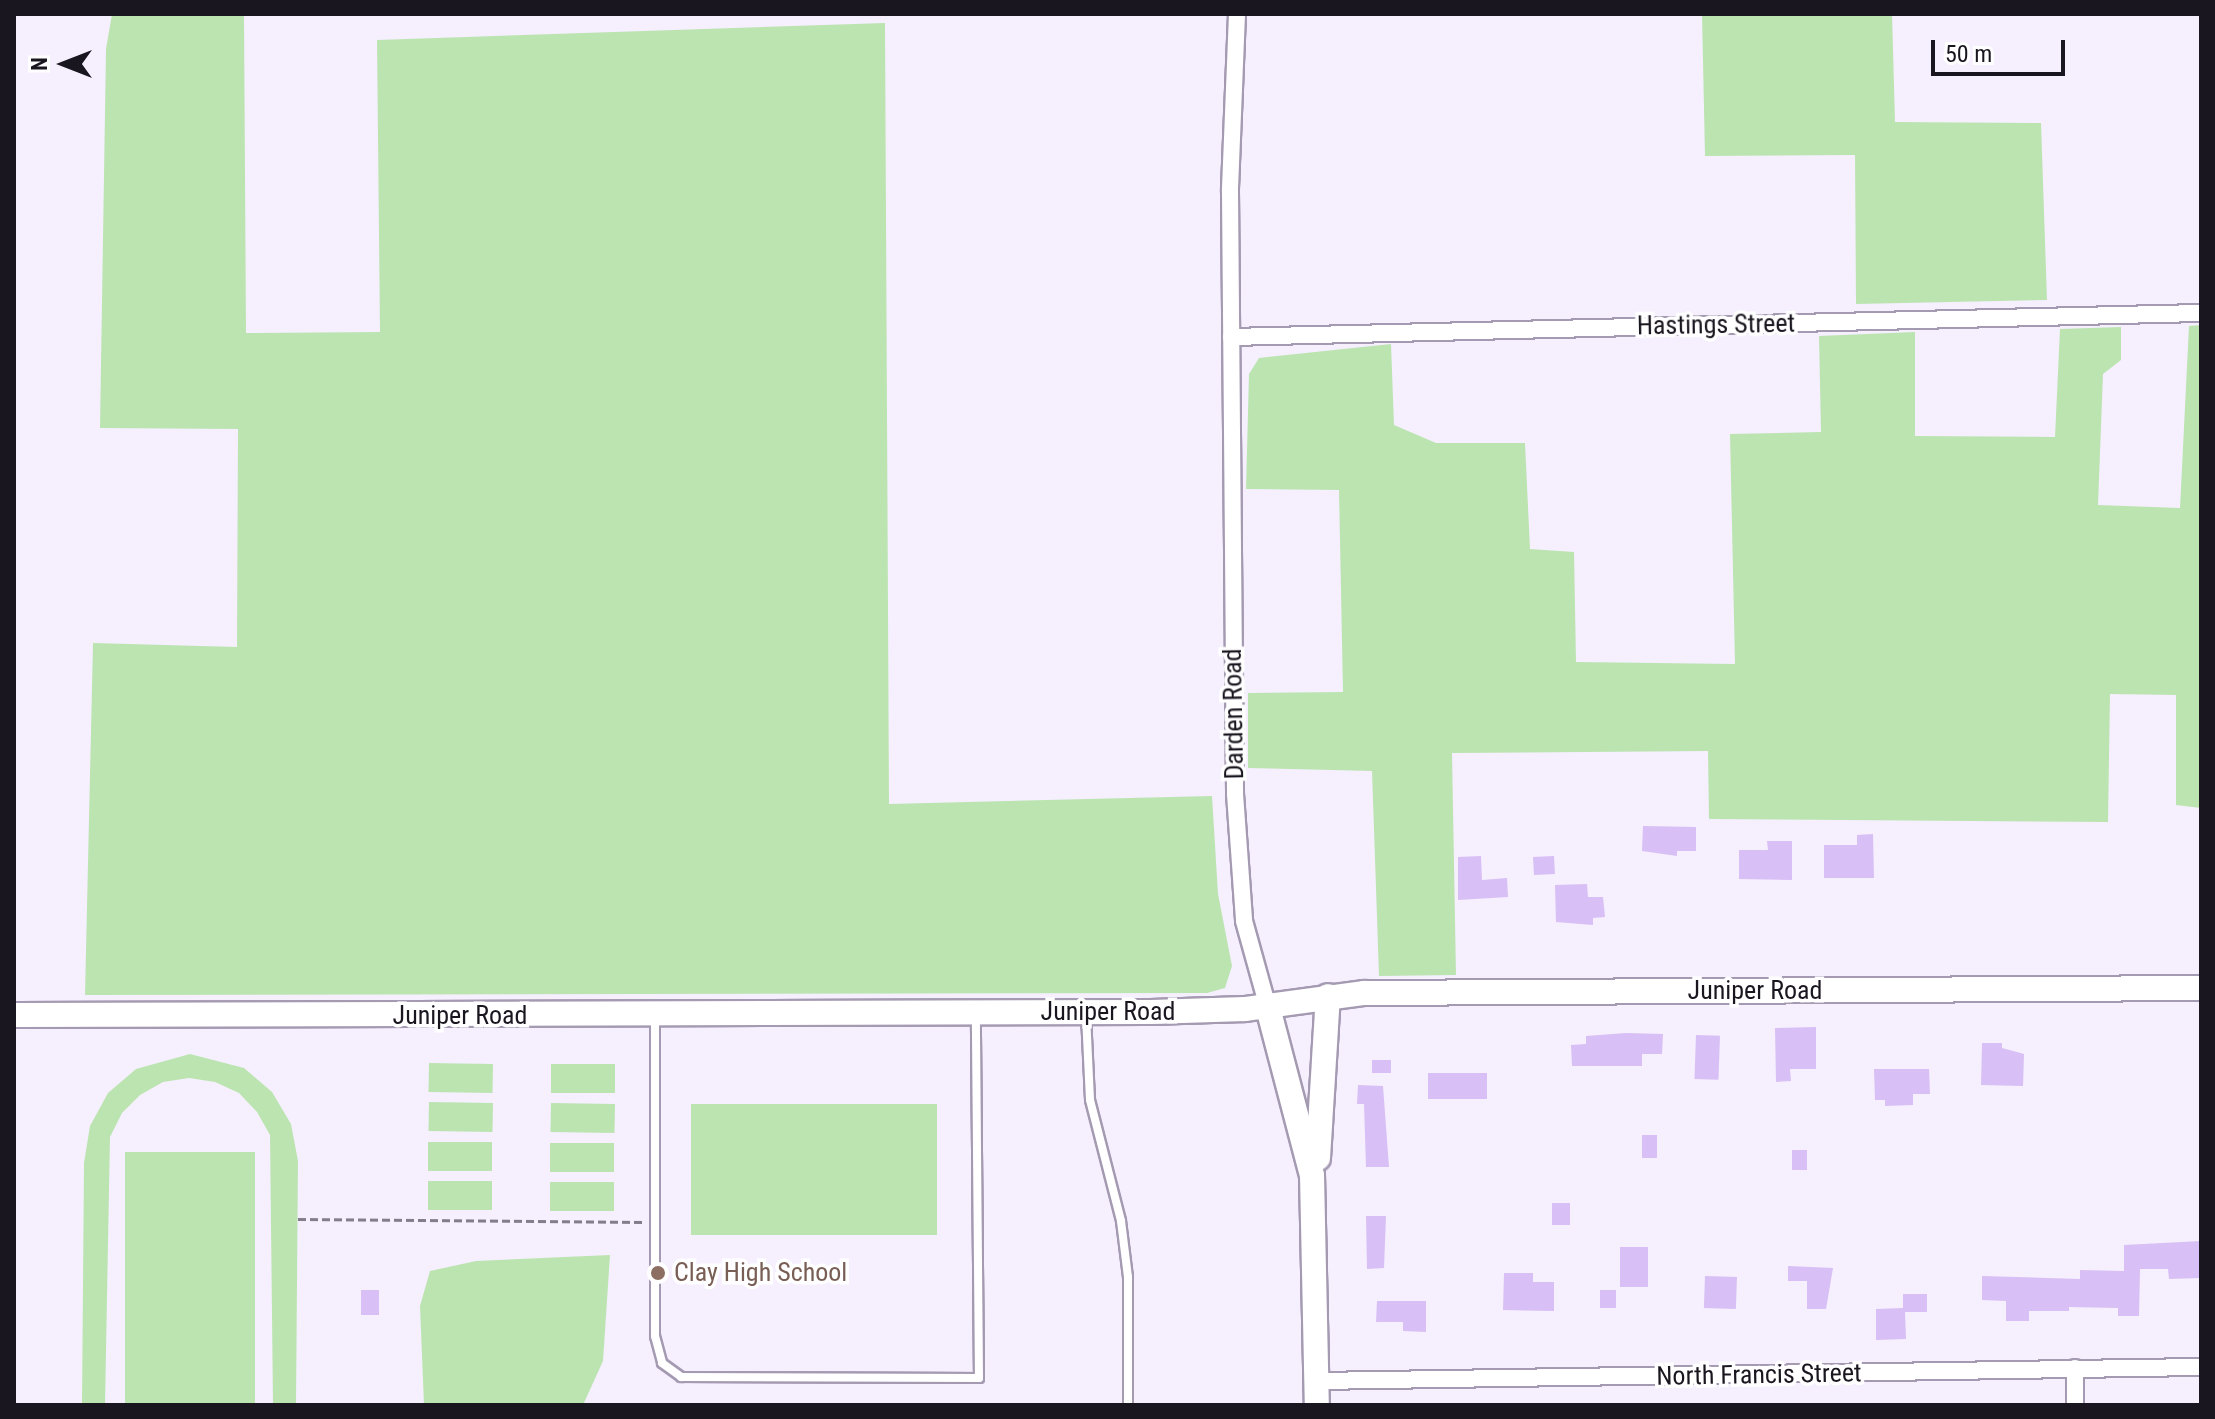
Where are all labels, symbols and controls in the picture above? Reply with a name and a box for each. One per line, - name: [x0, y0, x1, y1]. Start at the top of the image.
- north arrow: [24, 24, 104, 104]
- scale bar: [1935, 24, 2069, 74]
- text: 50 m: [1945, 40, 1992, 68]
- text: N: [27, 57, 52, 71]
- street label: Hastings Street: [1637, 308, 1795, 342]
- street label: Darden Road: [1217, 648, 1251, 780]
- street label: Juniper Road: [1688, 975, 1822, 1007]
- street label: Juniper Road: [1041, 996, 1175, 1028]
- street label: Juniper Road: [393, 1000, 527, 1032]
- place label: Clay High School: [674, 1257, 847, 1289]
- marker: Clay High School: [649, 1264, 667, 1282]
- street label: North Francis Street: [1656, 1358, 1862, 1392]

